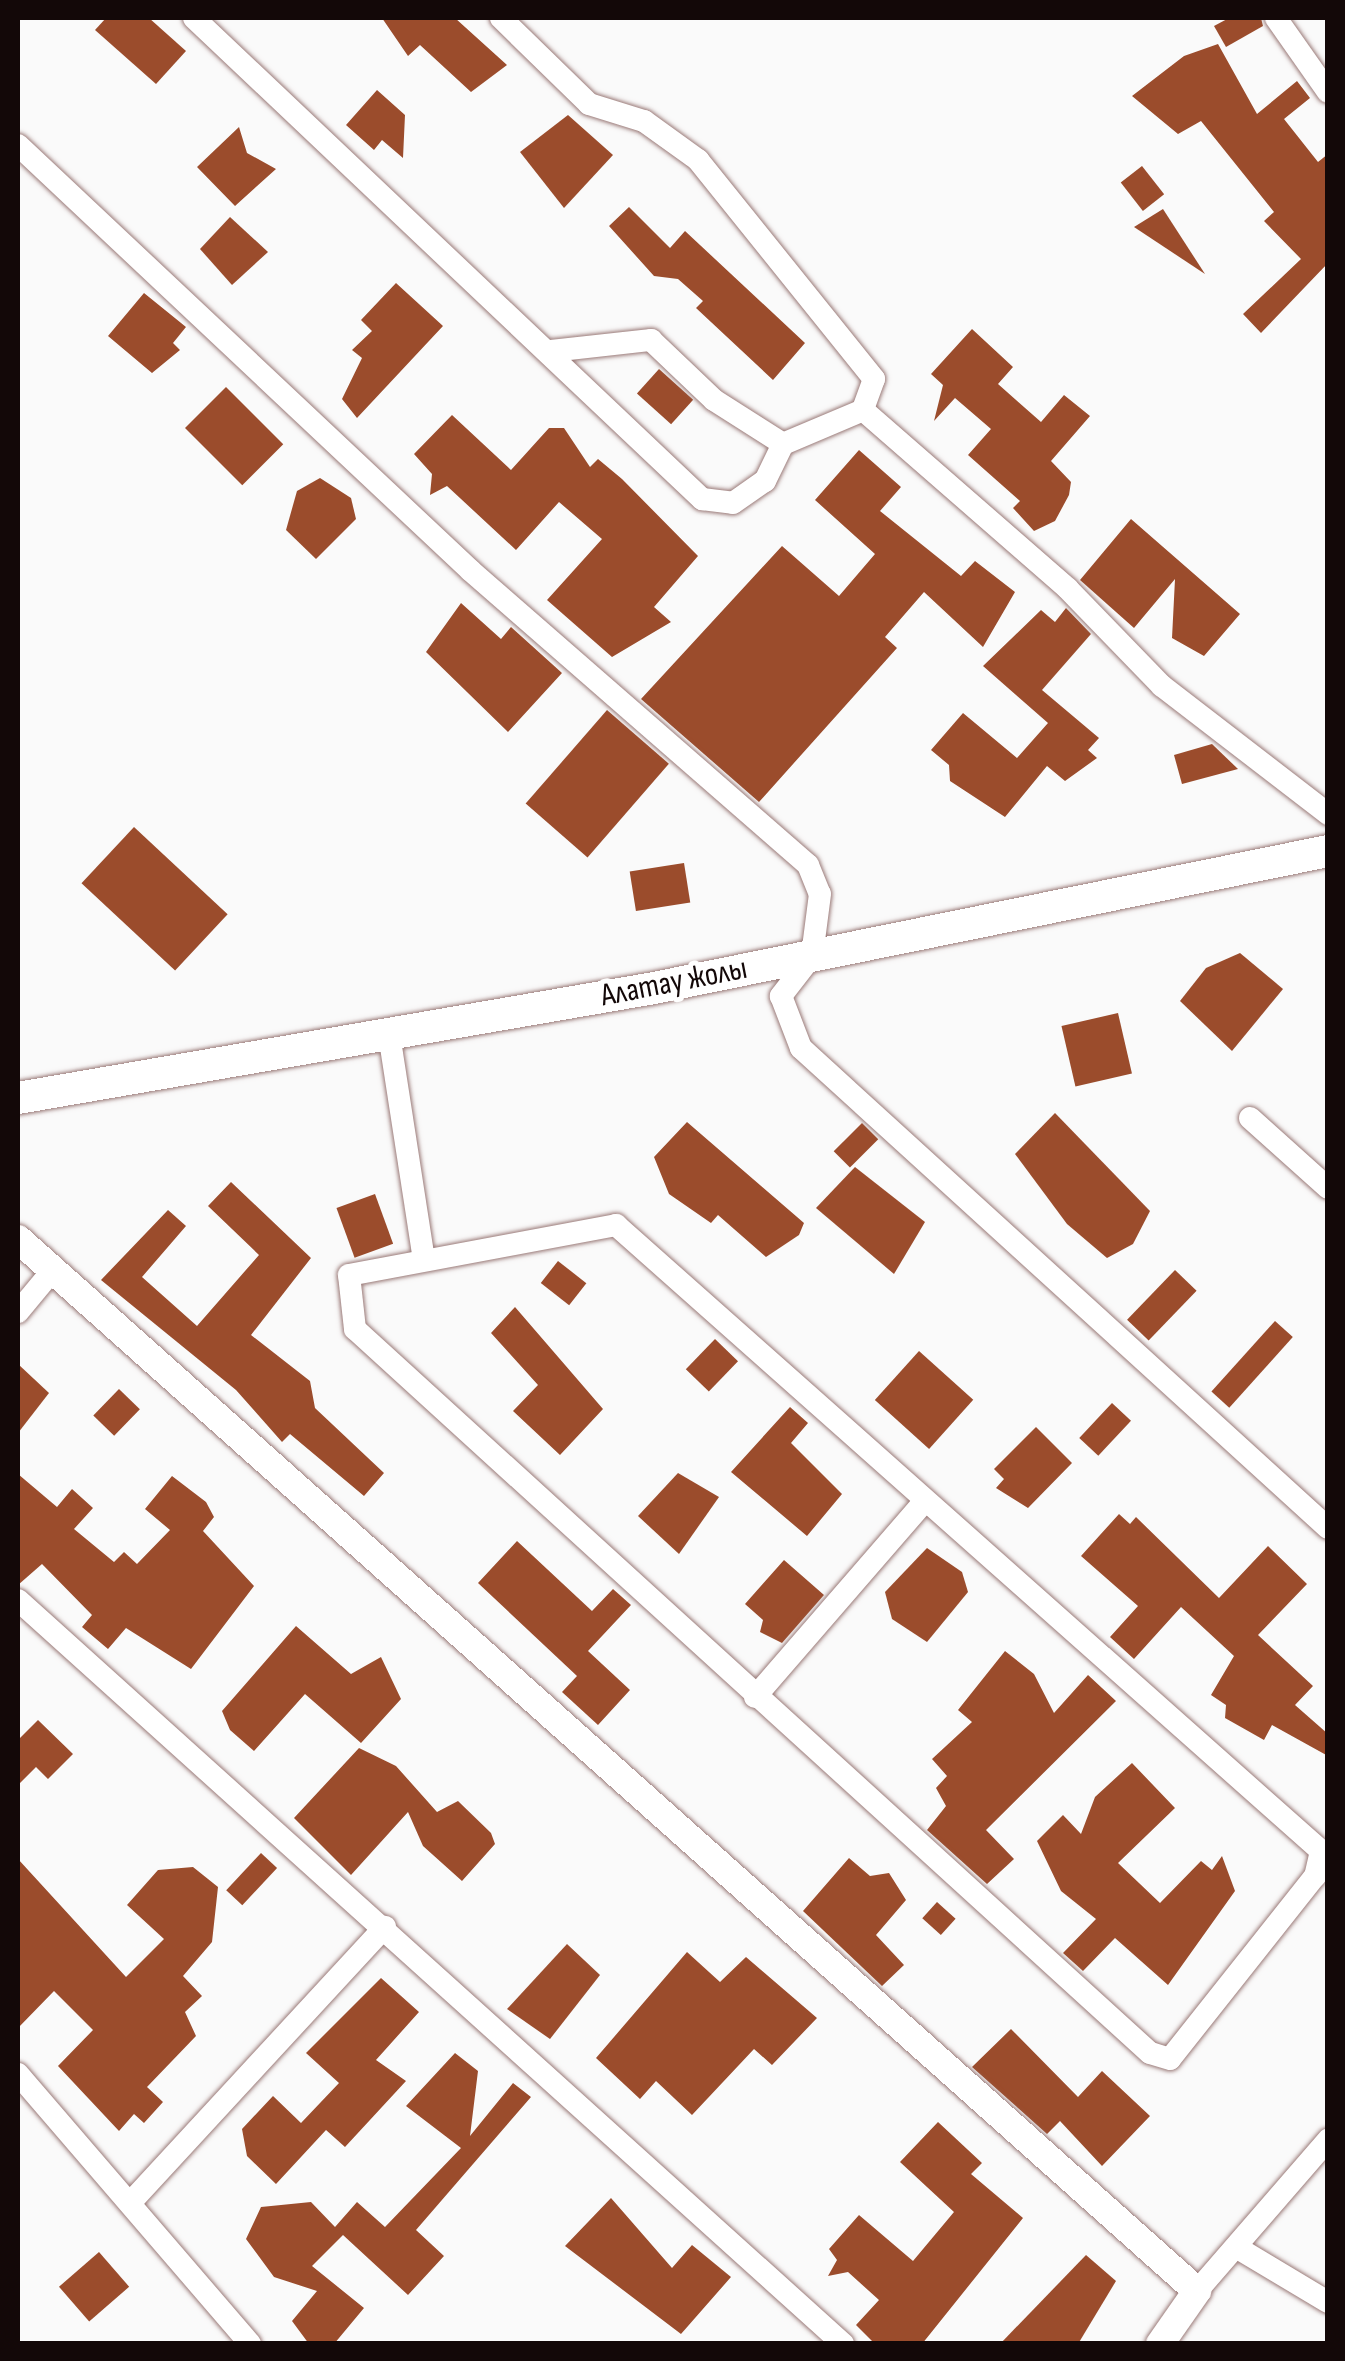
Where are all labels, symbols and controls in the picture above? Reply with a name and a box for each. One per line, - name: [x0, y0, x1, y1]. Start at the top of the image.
- street label: Алатау жолы: [598, 950, 750, 1016]

